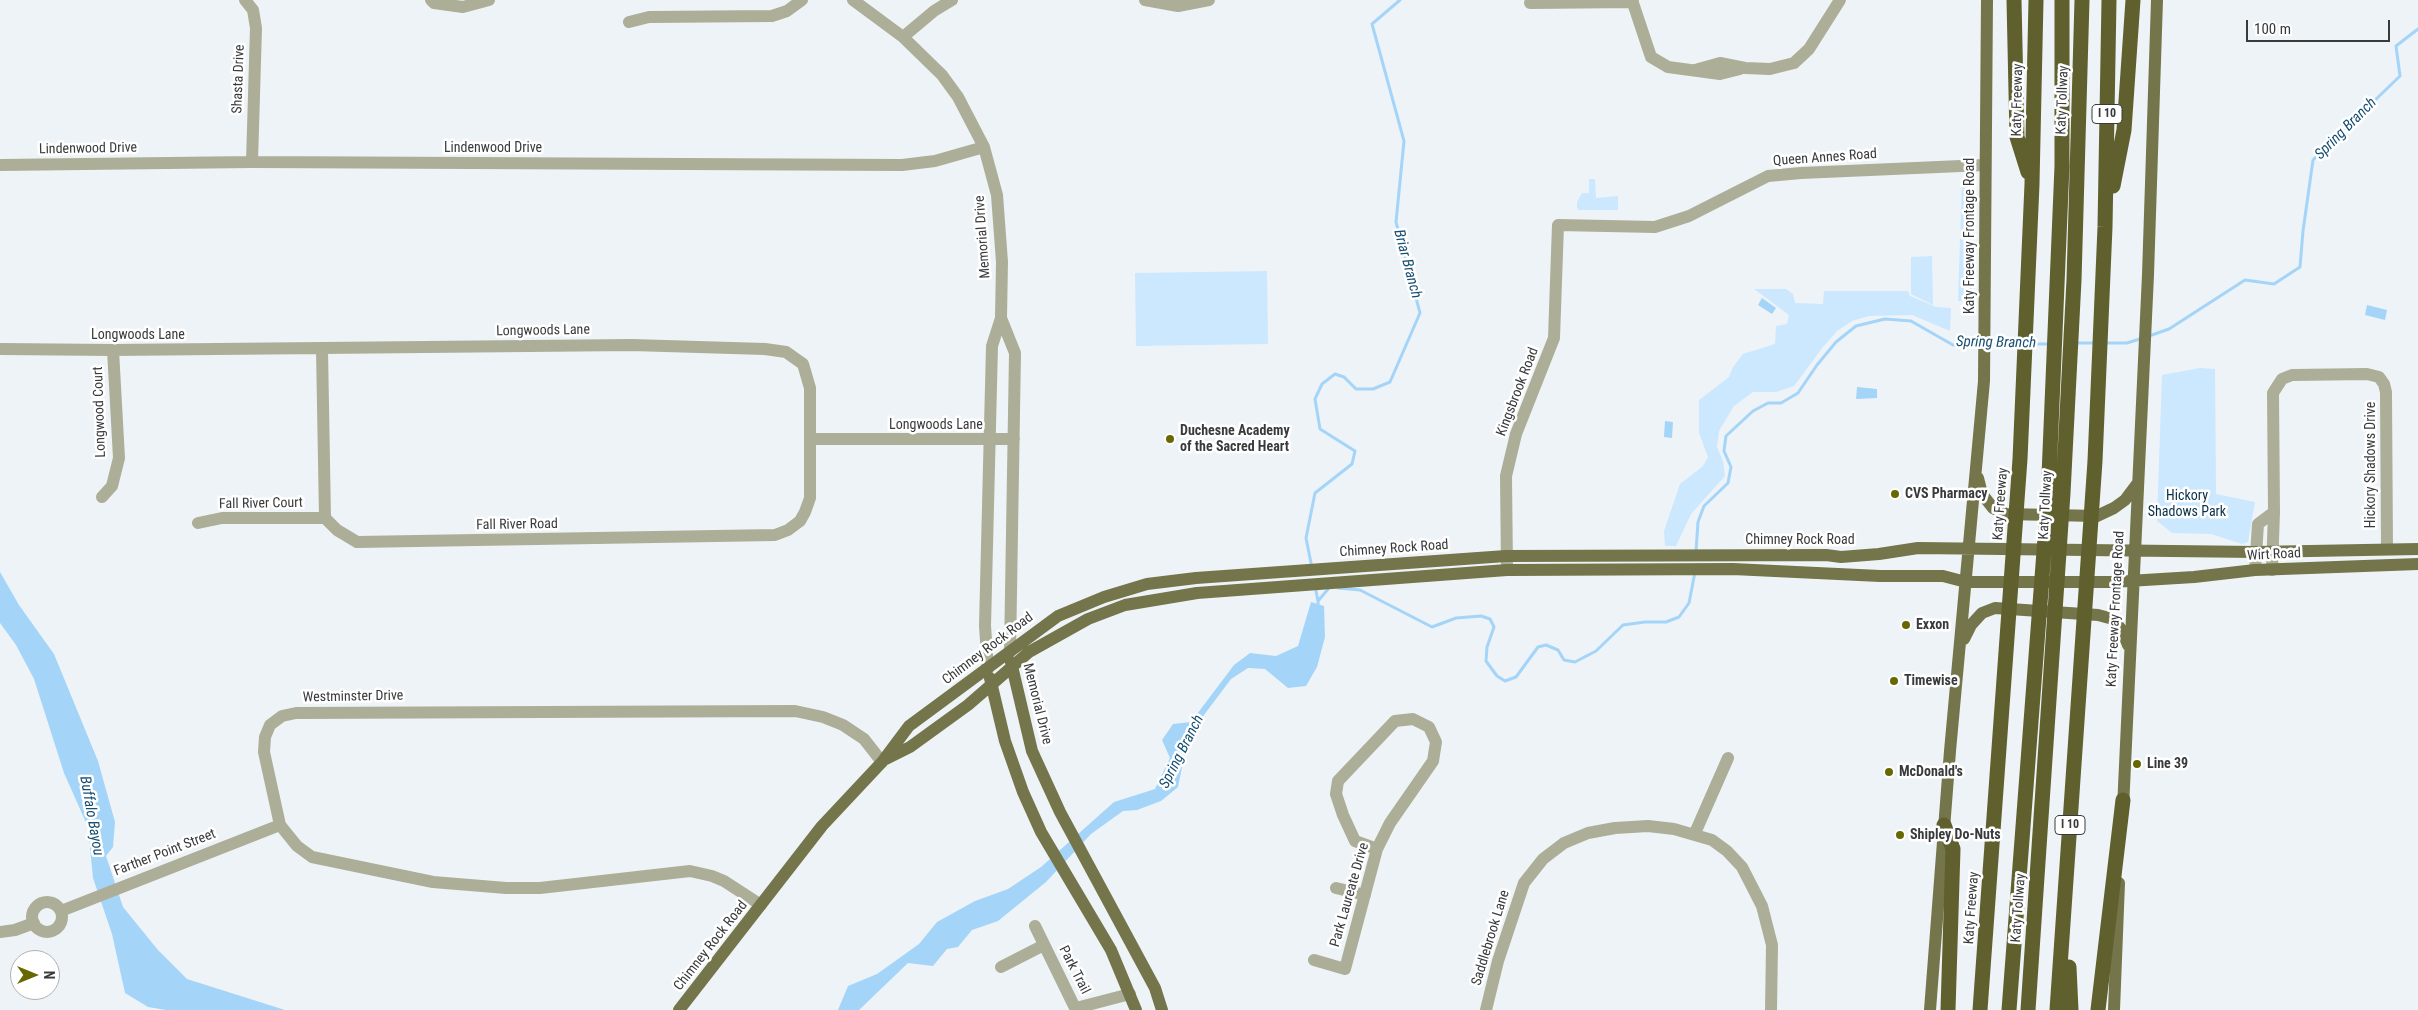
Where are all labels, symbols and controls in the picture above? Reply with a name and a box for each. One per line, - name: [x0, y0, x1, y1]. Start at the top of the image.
- scale bar: [2248, 10, 2392, 42]
- text: 100 m: [2254, 20, 2291, 38]
- street label: Shasta Drive: [229, 44, 249, 114]
- street label: Katy Freeway: [2009, 63, 2027, 137]
- street label: Katy Tollway: [2053, 65, 2073, 135]
- water label: Spring Branch: [2311, 94, 2381, 164]
- road number: I 10: [2092, 105, 2122, 124]
- street label: Lindenwood Drive: [39, 140, 137, 158]
- street label: Lindenwood Drive: [444, 140, 542, 156]
- street label: Queen Annes Road: [1772, 146, 1878, 170]
- street label: Katy Freeway Frontage Road: [1962, 158, 1978, 314]
- street label: Memorial Drive: [972, 195, 994, 279]
- water label: Briar Branch: [1389, 228, 1425, 300]
- street label: Longwoods Lane: [496, 322, 590, 340]
- street label: Longwoods Lane: [91, 327, 185, 343]
- water label: Spring Branch: [1956, 333, 2036, 353]
- street label: Kingsbrook Road: [1493, 345, 1543, 439]
- street label: Longwood Court: [90, 366, 110, 458]
- street label: Hickory Shadows Drive: [2363, 402, 2379, 528]
- street label: Longwoods Lane: [889, 417, 983, 433]
- place label: Duchesne Academy of the Sacred Heart: [1180, 423, 1290, 456]
- marker: Duchesne Academy of the Sacred Heart: [1164, 433, 1176, 445]
- street label: Katy Freeway: [1990, 467, 2012, 541]
- street label: Katy Tollway: [2036, 470, 2056, 540]
- place label: CVS Pharmacy: [1905, 486, 1988, 502]
- marker: CVS Pharmacy: [1889, 488, 1901, 500]
- park label: Hickory Shadows Park: [2148, 488, 2226, 520]
- street label: Fall River Court: [219, 495, 303, 513]
- street label: Fall River Road: [476, 516, 558, 534]
- street label: Katy Freeway Frontage Road: [2104, 531, 2128, 687]
- street label: Chimney Rock Road: [1745, 532, 1855, 548]
- street label: Chimney Rock Road: [1339, 537, 1449, 561]
- street label: Wirt Road: [2247, 545, 2301, 565]
- street label: Chimney Rock Road: [939, 609, 1037, 689]
- place label: Exxon: [1916, 617, 1949, 633]
- marker: Exxon: [1900, 619, 1912, 631]
- street label: Memorial Drive: [1019, 662, 1055, 746]
- place label: Timewise: [1904, 673, 1958, 689]
- marker: Timewise: [1888, 675, 1900, 687]
- street label: Westminster Drive: [303, 688, 403, 706]
- water label: Spring Branch: [1156, 712, 1208, 792]
- place label: Line 39: [2147, 756, 2188, 772]
- marker: Line 39: [2131, 758, 2143, 770]
- place label: McDonald's: [1899, 764, 1963, 780]
- marker: McDonald's: [1883, 766, 1895, 778]
- water label: Buffalo Bayou: [75, 775, 107, 857]
- road number: I 10: [2055, 816, 2085, 834]
- street label: Farther Point Street: [112, 826, 218, 880]
- place label: Shipley Do-Nuts: [1910, 827, 2001, 843]
- marker: Shipley Do-Nuts: [1894, 829, 1906, 841]
- street label: Park Laureate Drive: [1327, 841, 1373, 949]
- street label: Katy Freeway: [1961, 871, 1983, 945]
- street label: Katy Tollway: [2008, 873, 2030, 943]
- street label: Saddlebrook Lane: [1469, 888, 1513, 988]
- street label: Chimney Rock Road: [671, 898, 751, 994]
- street label: Park Trail: [1055, 943, 1093, 997]
- north arrow: [10, 950, 60, 1000]
- text: N: [41, 971, 57, 979]

